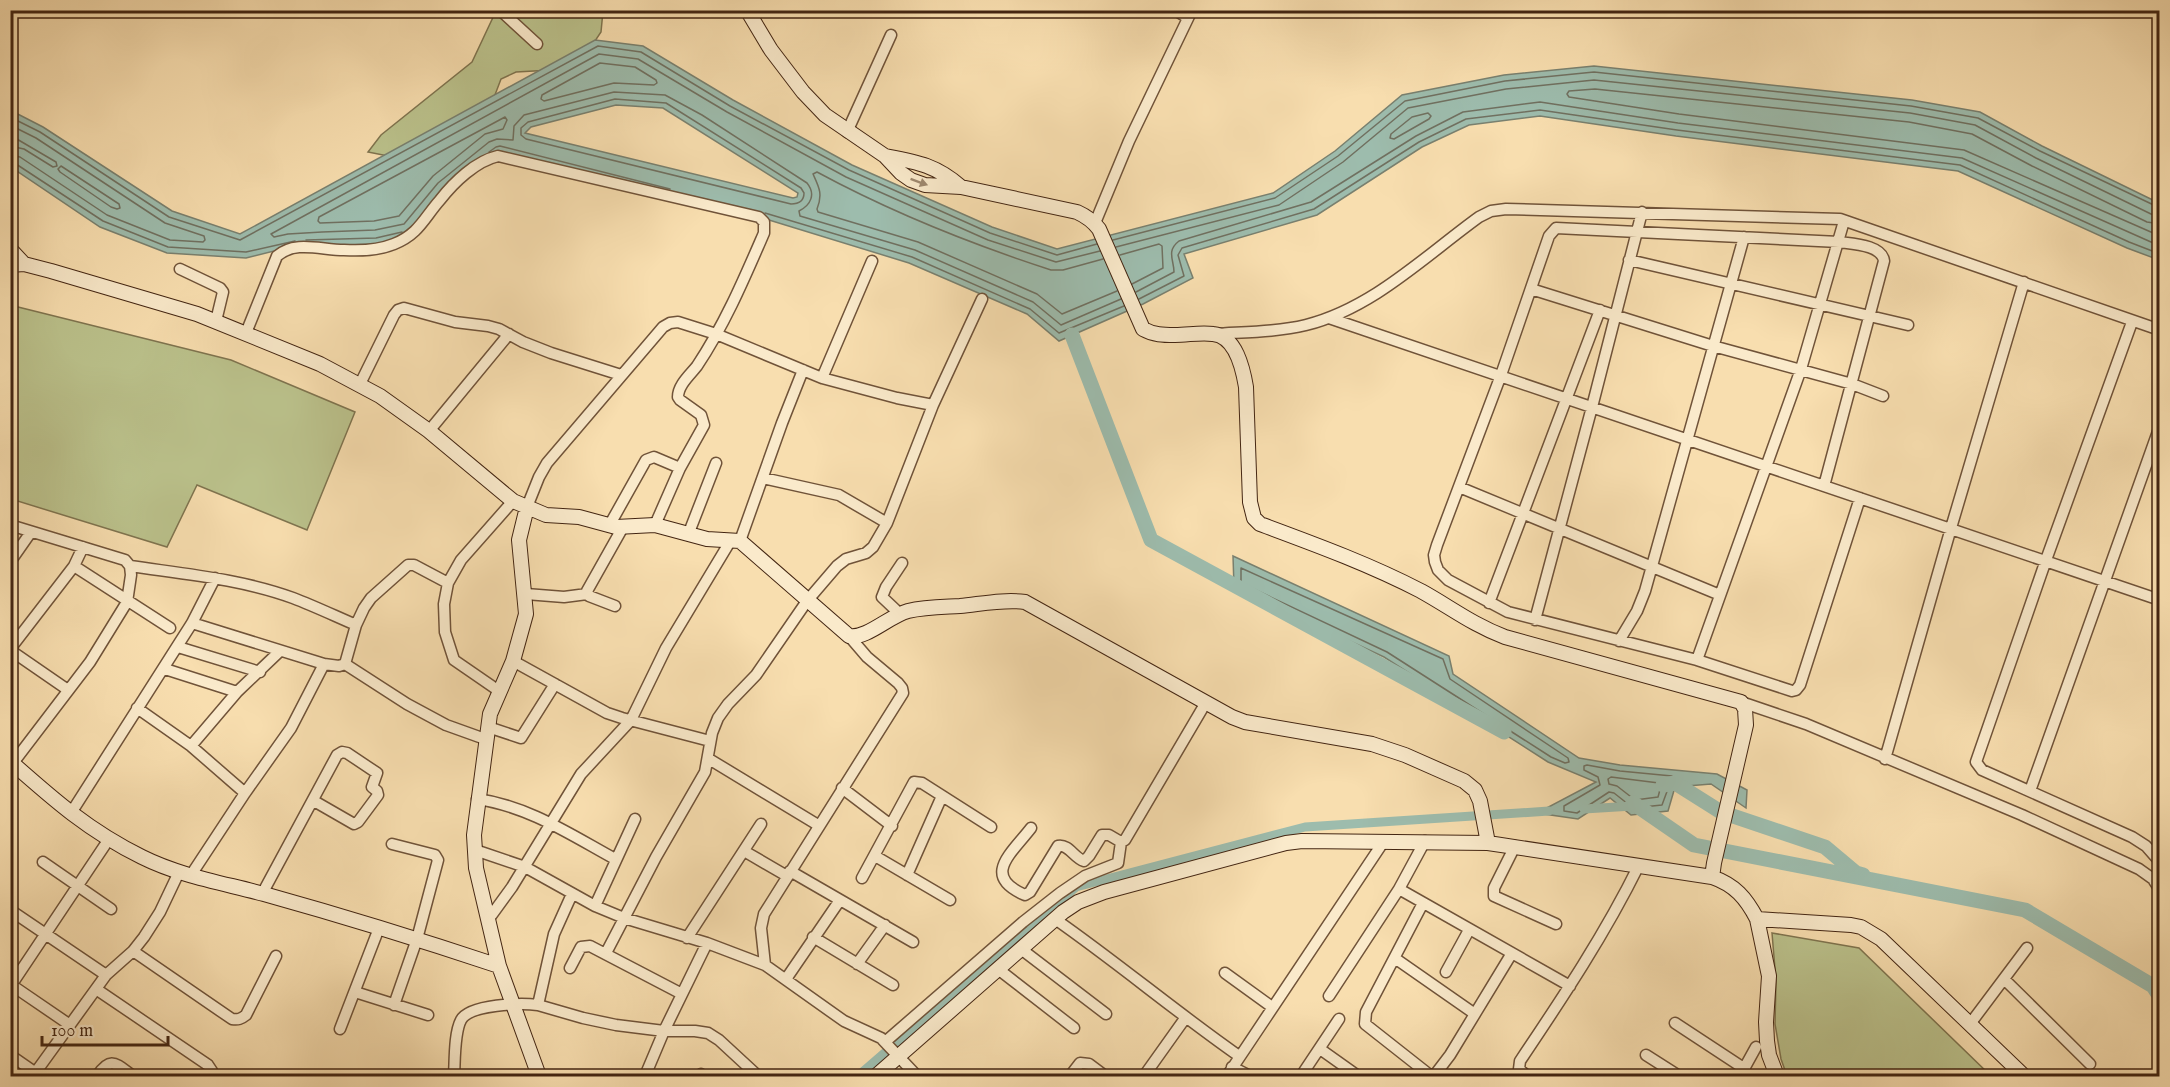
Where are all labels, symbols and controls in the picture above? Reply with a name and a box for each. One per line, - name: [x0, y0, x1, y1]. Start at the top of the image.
- one-way arrow: [910, 177, 928, 187]
- scale bar: [42, 1009, 168, 1047]
- text: 100 m: [51, 1020, 93, 1043]

